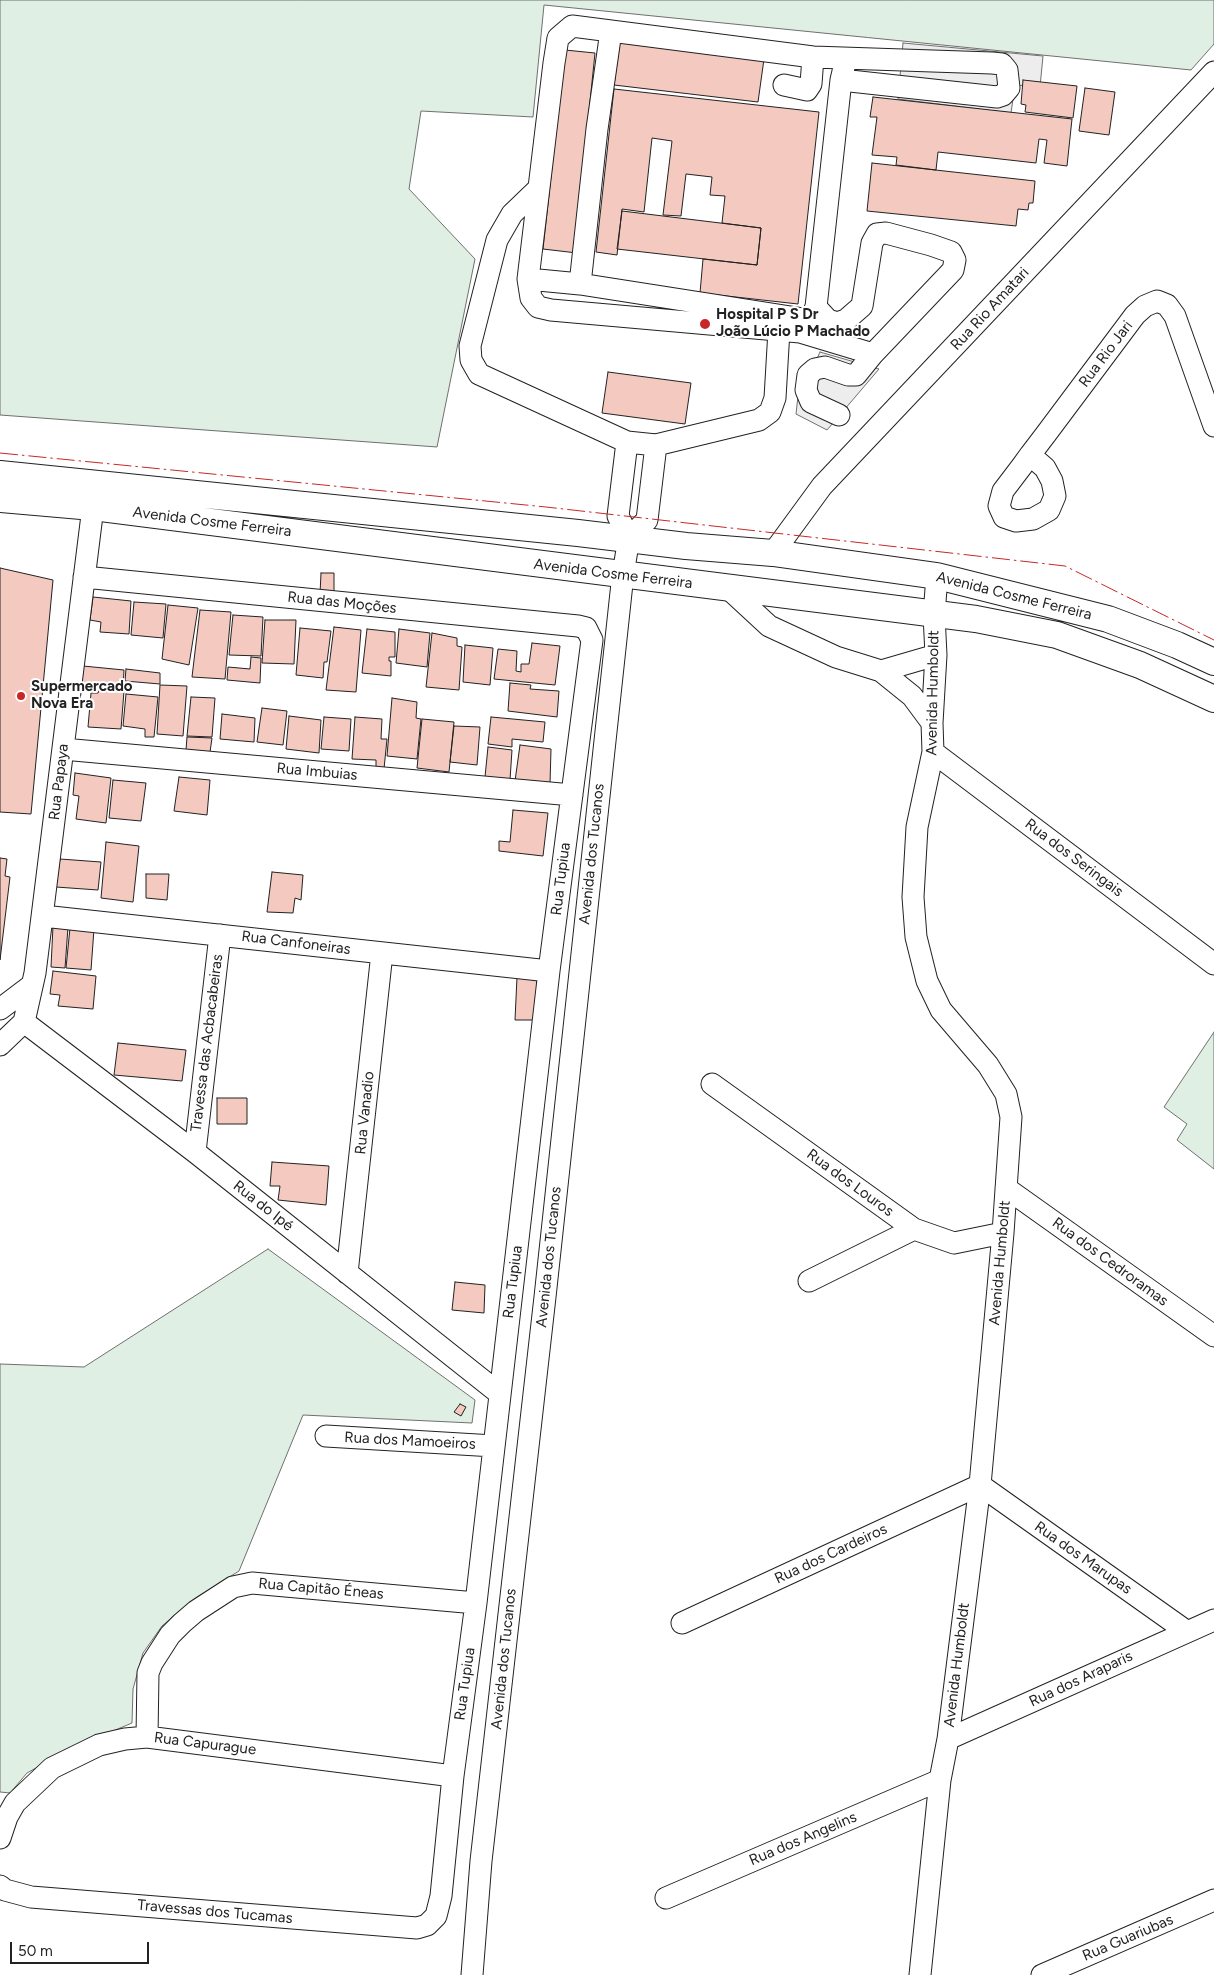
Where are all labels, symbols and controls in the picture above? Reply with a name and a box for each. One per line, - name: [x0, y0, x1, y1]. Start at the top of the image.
- street label: Rua Rio Amatari: [947, 264, 1033, 354]
- place label: Hospital P S Dr João Lúcio P Machado: [716, 306, 870, 341]
- marker: Hospital P S Dr João Lúcio P Machado: [698, 317, 712, 331]
- street label: Rua Rio Jari: [1075, 317, 1137, 391]
- street label: Avenida Cosme Ferreira: [132, 503, 292, 541]
- street label: Avenida Cosme Ferreira: [533, 555, 693, 593]
- street label: Avenida Cosme Ferreira: [934, 568, 1094, 624]
- street label: Rua das Moções: [287, 588, 397, 618]
- street label: Avenida Humboldt: [923, 630, 943, 756]
- place label: Supermercado Nova Era: [31, 678, 133, 713]
- marker: Supermercado Nova Era: [15, 690, 27, 702]
- street label: Rua Papaya: [45, 743, 73, 821]
- street label: Rua Imbuias: [276, 759, 358, 785]
- street label: Avenida dos Tucanos: [576, 783, 608, 925]
- street label: Rua dos Seringais: [1021, 815, 1127, 901]
- street label: Rua Tupiua: [548, 841, 574, 917]
- street label: Rua Canfoneiras: [240, 927, 352, 959]
- street label: Travessa das Acbacabeiras: [187, 953, 227, 1133]
- street label: Rua Vanadio: [352, 1071, 378, 1155]
- street label: Rua dos Louros: [803, 1145, 897, 1221]
- street label: Rua do Ipé: [229, 1177, 297, 1235]
- street label: Avenida dos Tucanos: [533, 1186, 565, 1328]
- street label: Avenida Humboldt: [986, 1200, 1014, 1326]
- street label: Rua dos Cedroramas: [1048, 1214, 1172, 1310]
- street label: Rua Tupiua: [500, 1244, 526, 1320]
- street label: Rua dos Mamoeiros: [344, 1429, 476, 1453]
- street label: Rua dos Marupas: [1031, 1518, 1135, 1598]
- street label: Rua dos Cardeiros: [772, 1520, 890, 1588]
- street label: Rua Capitão Éneas: [258, 1575, 384, 1603]
- street label: Avenida dos Tucanos: [488, 1588, 520, 1730]
- street label: Avenida Humboldt: [940, 1602, 974, 1728]
- street label: Rua Tupiua: [451, 1646, 479, 1722]
- street label: Rua dos Araparis: [1026, 1647, 1136, 1711]
- street label: Rua Capurague: [153, 1729, 257, 1759]
- street label: Rua dos Angelins: [747, 1808, 859, 1870]
- street label: Travessas dos Tucamas: [137, 1896, 293, 1928]
- street label: Rua Guariubas: [1080, 1911, 1176, 1965]
- scale bar: [12, 1932, 151, 1964]
- text: 50 m: [18, 1942, 53, 1960]

